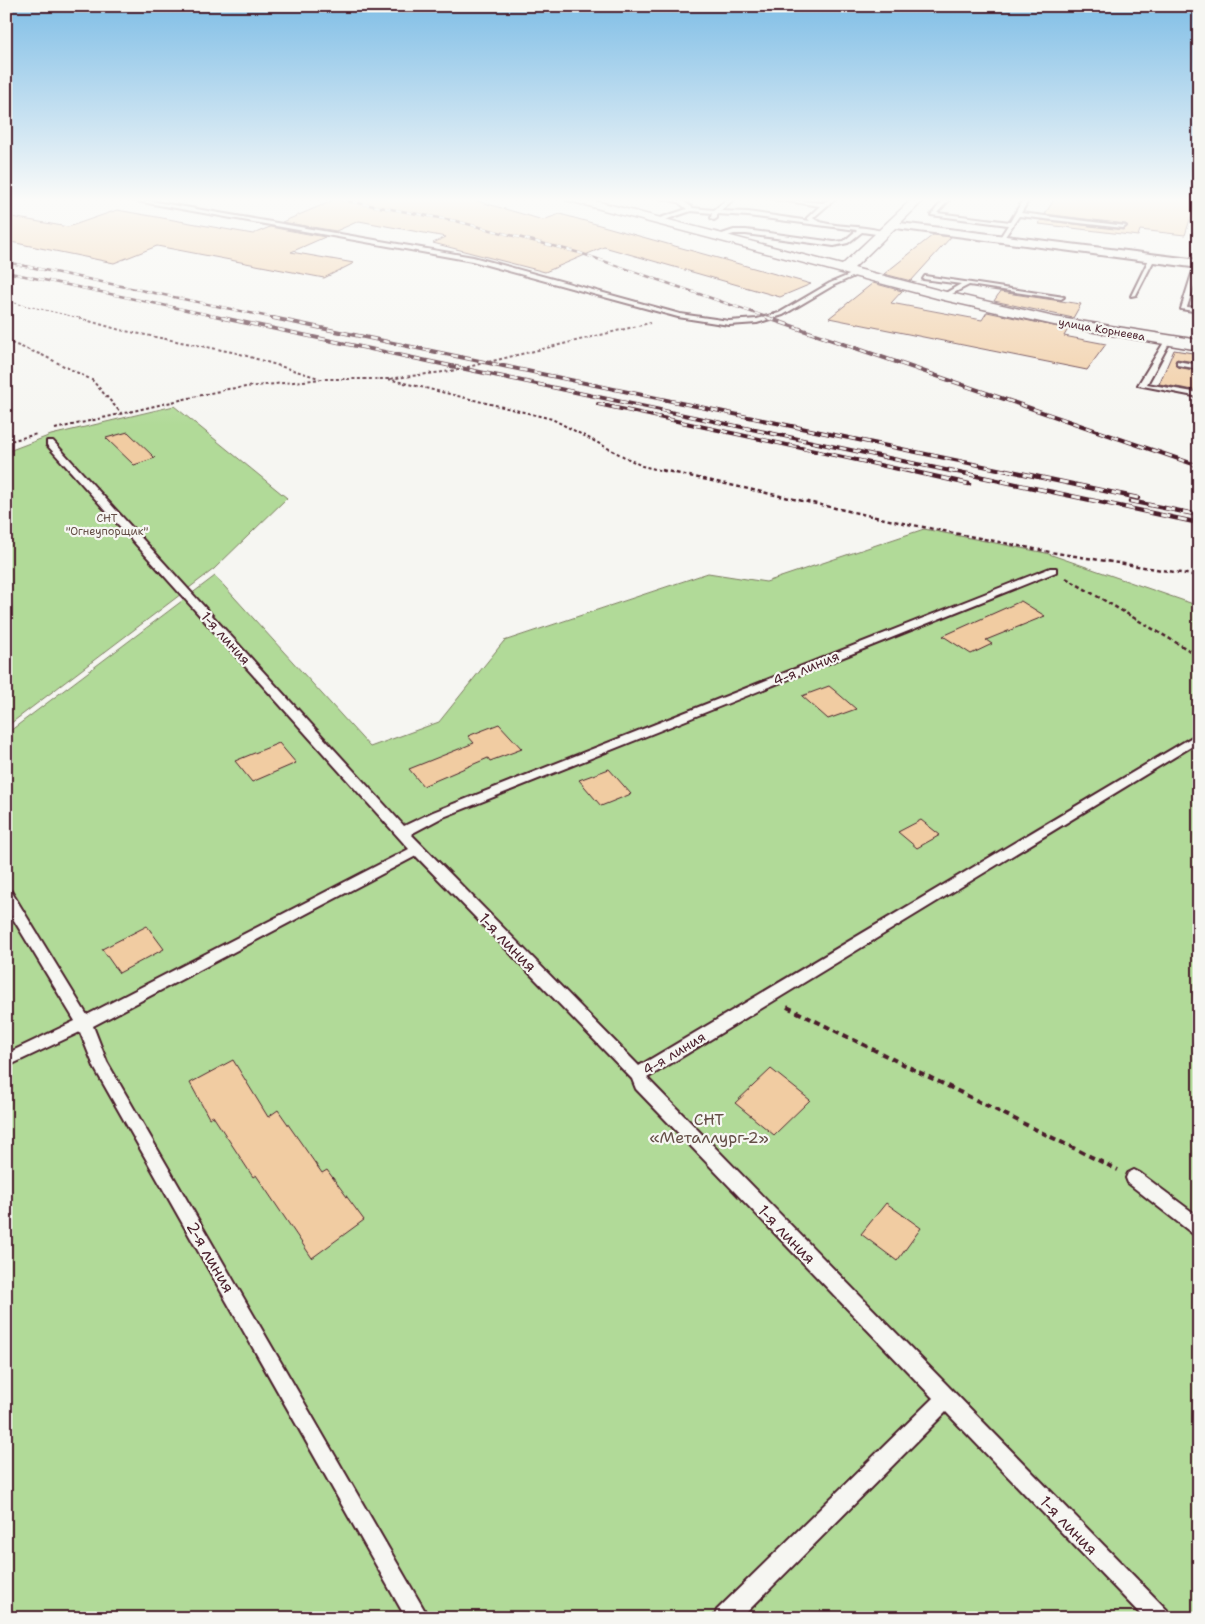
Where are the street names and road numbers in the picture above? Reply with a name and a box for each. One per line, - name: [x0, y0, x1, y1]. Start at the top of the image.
- street label: улица Корнеева: [1057, 314, 1147, 345]
- street label: 1-я линия: [197, 608, 255, 668]
- street label: 4-я линия: [770, 647, 842, 689]
- street label: 1-я линия: [474, 908, 541, 977]
- street label: 4-я линия: [639, 1027, 709, 1079]
- street label: 1-я линия: [753, 1200, 820, 1269]
- street label: 2-я линия: [182, 1218, 239, 1297]
- street label: 1-я линия: [1035, 1491, 1102, 1560]

